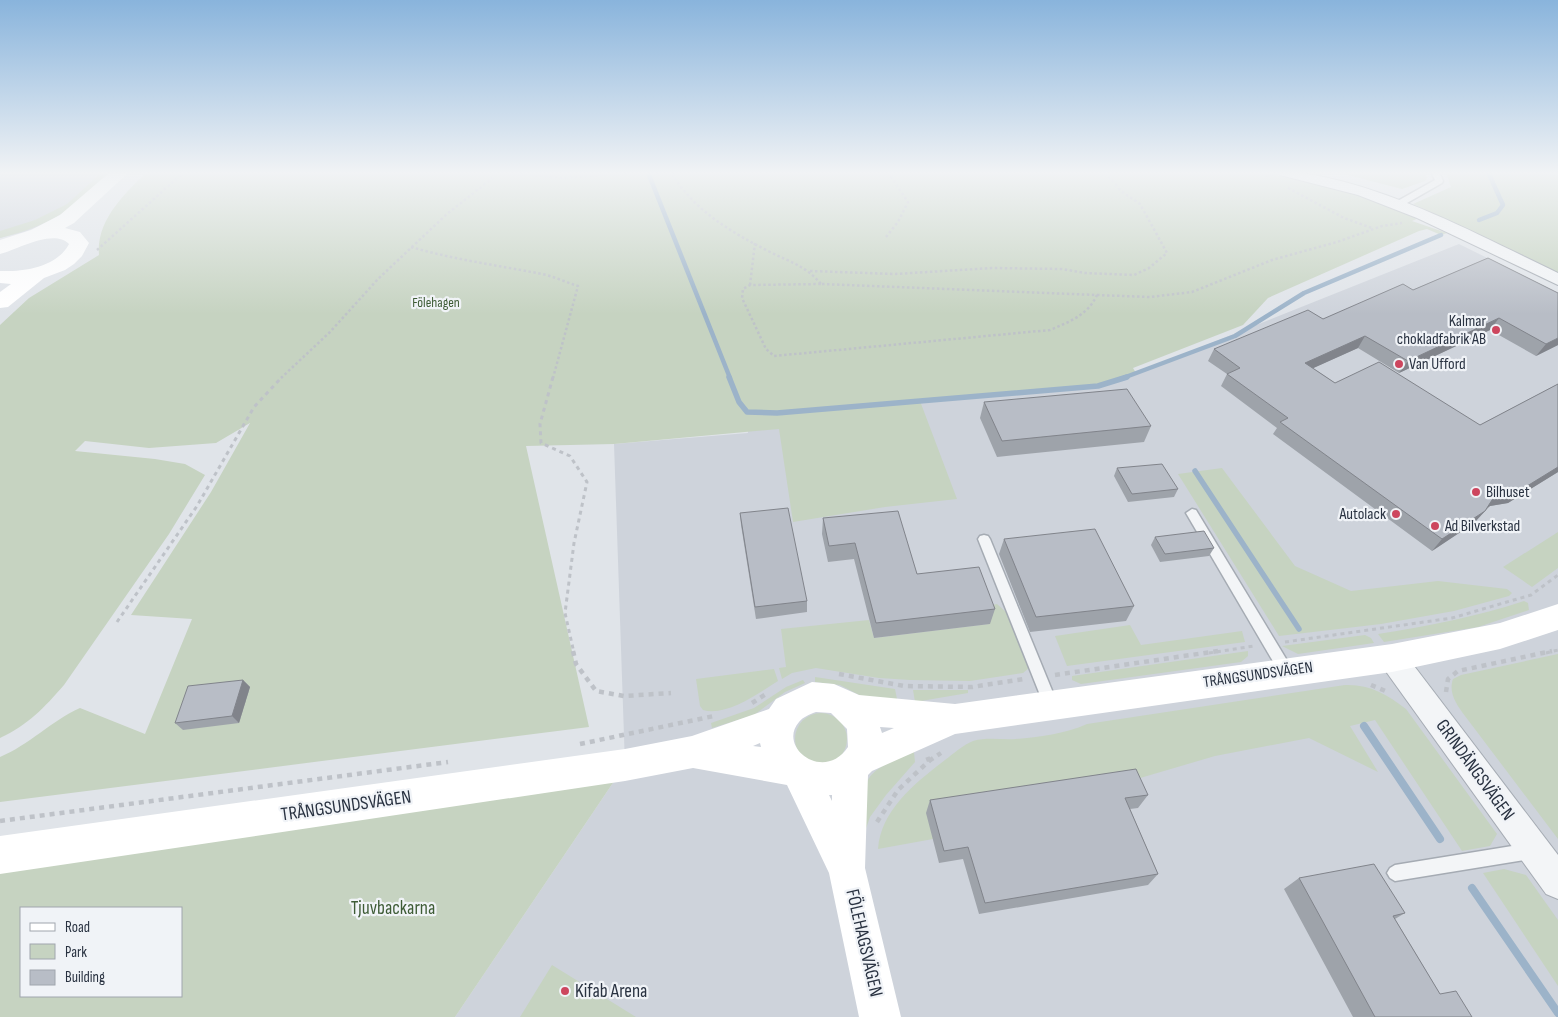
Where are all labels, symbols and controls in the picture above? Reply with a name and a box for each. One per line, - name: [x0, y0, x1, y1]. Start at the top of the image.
- park label: Fölehagen: [412, 294, 460, 311]
- place label: Kalmar chokladfabrik AB: [1397, 312, 1486, 349]
- marker: Kalmar chokladfabrik AB: [1490, 324, 1502, 336]
- place label: Van Ufford: [1409, 355, 1466, 374]
- marker: Van Ufford: [1393, 358, 1405, 370]
- place label: Bilhuset: [1486, 483, 1530, 502]
- marker: Bilhuset: [1470, 486, 1482, 498]
- place label: Autolack: [1338, 505, 1386, 524]
- marker: Autolack: [1390, 508, 1402, 520]
- place label: Ad Bilverkstad: [1444, 517, 1520, 536]
- marker: Ad Bilverkstad: [1429, 520, 1441, 532]
- street label: TRÅNGSUNDSVÄGEN: [1202, 658, 1314, 692]
- street label: GRINDÄNGSVÄGEN: [1431, 715, 1519, 825]
- street label: TRÅNGSUNDSVÄGEN: [279, 785, 413, 827]
- street label: FÖLEHAGSVÄGEN: [840, 887, 888, 999]
- park label: Tjuvbackarna: [351, 897, 435, 920]
- legend: [20, 907, 182, 997]
- text: Road: [65, 918, 90, 937]
- text: Park: [65, 943, 87, 962]
- text: Building: [65, 968, 105, 987]
- place label: Kifab Arena: [575, 980, 647, 1003]
- marker: Kifab Arena: [559, 985, 571, 997]

